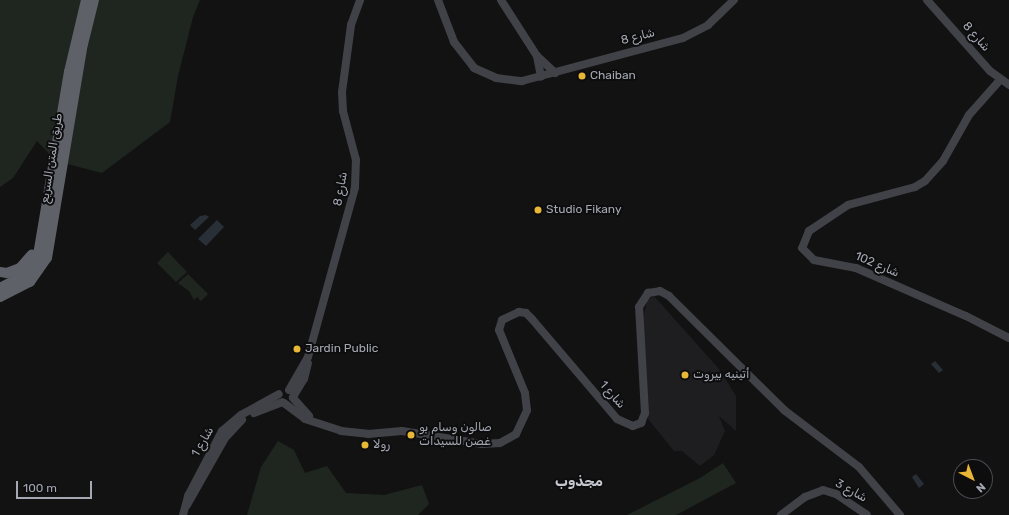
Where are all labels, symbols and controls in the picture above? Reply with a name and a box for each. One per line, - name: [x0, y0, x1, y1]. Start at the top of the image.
- street label: شارع 8: [959, 19, 993, 55]
- street label: شارع 8: [620, 26, 656, 48]
- place label: Chaiban: [590, 69, 636, 83]
- marker: Chaiban: [577, 71, 587, 81]
- street label: طريق المتن السريع: [38, 112, 66, 204]
- street label: شارع 8: [331, 171, 351, 207]
- place label: Studio Fikany: [546, 203, 622, 217]
- marker: Studio Fikany: [533, 205, 543, 215]
- street label: شارع 102: [853, 249, 901, 281]
- place label: Jardin Public: [305, 342, 378, 356]
- marker: Jardin Public: [292, 344, 302, 354]
- place label: أتينيه بيروت: [693, 368, 750, 382]
- marker: أتينيه بيروت: [680, 370, 690, 380]
- street label: شارع 1: [596, 378, 628, 412]
- place label: صالون وسام بو غصن للسيدات: [419, 421, 492, 449]
- street label: شارع 1: [189, 425, 217, 459]
- marker: صالون وسام بو غصن للسيدات: [406, 430, 416, 440]
- place label: رولا: [373, 438, 390, 452]
- marker: رولا: [360, 440, 370, 450]
- north arrow: [953, 459, 993, 499]
- scale bar: [18, 473, 94, 499]
- district label: مجذوب: [555, 474, 603, 490]
- street label: شارع 3: [833, 476, 869, 506]
- text: N: [973, 480, 988, 495]
- text: 100 m: [23, 481, 57, 495]

